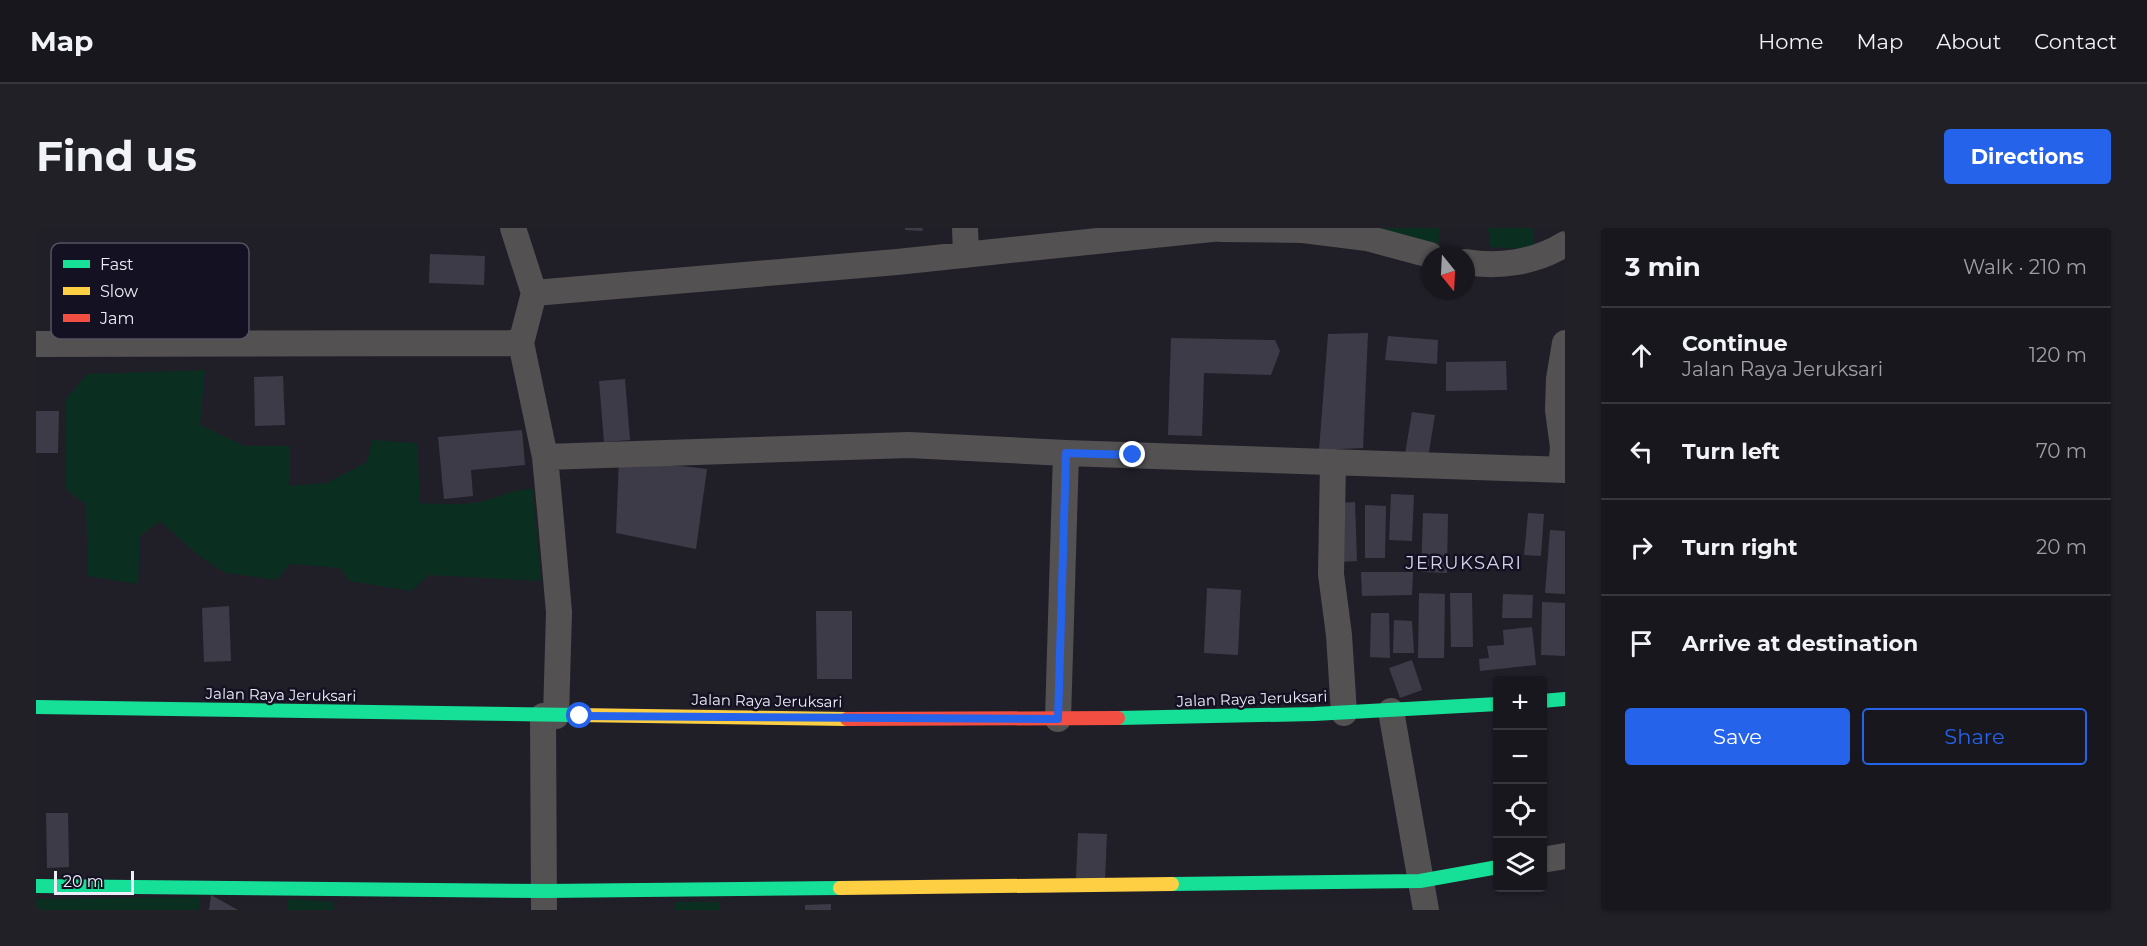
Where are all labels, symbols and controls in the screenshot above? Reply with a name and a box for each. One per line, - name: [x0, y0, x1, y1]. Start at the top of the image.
- text: Map: [30, 24, 93, 58]
- text: Home: [1758, 29, 1823, 54]
- text: Map: [1856, 29, 1903, 54]
- text: About: [1936, 29, 2001, 54]
- text: Contact: [2034, 29, 2117, 54]
- button: Directions: [1944, 129, 2111, 184]
- text: Find us: [36, 130, 197, 182]
- legend: [51, 243, 249, 339]
- north arrow: [1421, 246, 1475, 300]
- text: 3 min: [1625, 251, 1701, 283]
- text: Fast: [100, 255, 134, 274]
- text: Walk · 210 m: [1963, 255, 2087, 279]
- text: Slow: [100, 282, 138, 301]
- text: Jam: [99, 309, 134, 328]
- text: Continue: [1682, 330, 1788, 357]
- icon: ahead: [1625, 339, 1658, 372]
- text: 120 m: [2029, 343, 2087, 367]
- text: Jalan Raya Jeruksari: [1682, 357, 1883, 381]
- icon: left: [1625, 435, 1658, 468]
- text: Turn left: [1682, 438, 1780, 465]
- text: 70 m: [2036, 439, 2087, 463]
- route end: [1119, 441, 1145, 467]
- icon: right: [1625, 531, 1658, 564]
- text: Turn right: [1682, 534, 1797, 561]
- text: 20 m: [2036, 535, 2087, 559]
- district label: JERUKSARI: [1405, 552, 1522, 574]
- icon: arrive: [1625, 627, 1658, 660]
- text: Arrive at destination: [1682, 630, 1918, 657]
- map controls: [1493, 676, 1547, 892]
- button: +: [1493, 676, 1547, 730]
- street label: Jalan Raya Jeruksari: [204, 684, 357, 705]
- street label: Jalan Raya Jeruksari: [1175, 686, 1328, 711]
- street label: Jalan Raya Jeruksari: [690, 690, 843, 711]
- route start: [566, 702, 592, 728]
- button: Save: [1625, 708, 1850, 765]
- button: Share: [1862, 708, 2087, 765]
- button: −: [1493, 730, 1547, 784]
- button: locate: [1493, 784, 1547, 838]
- button: layers: [1493, 838, 1547, 892]
- scale bar: [54, 868, 134, 896]
- text: 20 m: [63, 872, 104, 891]

